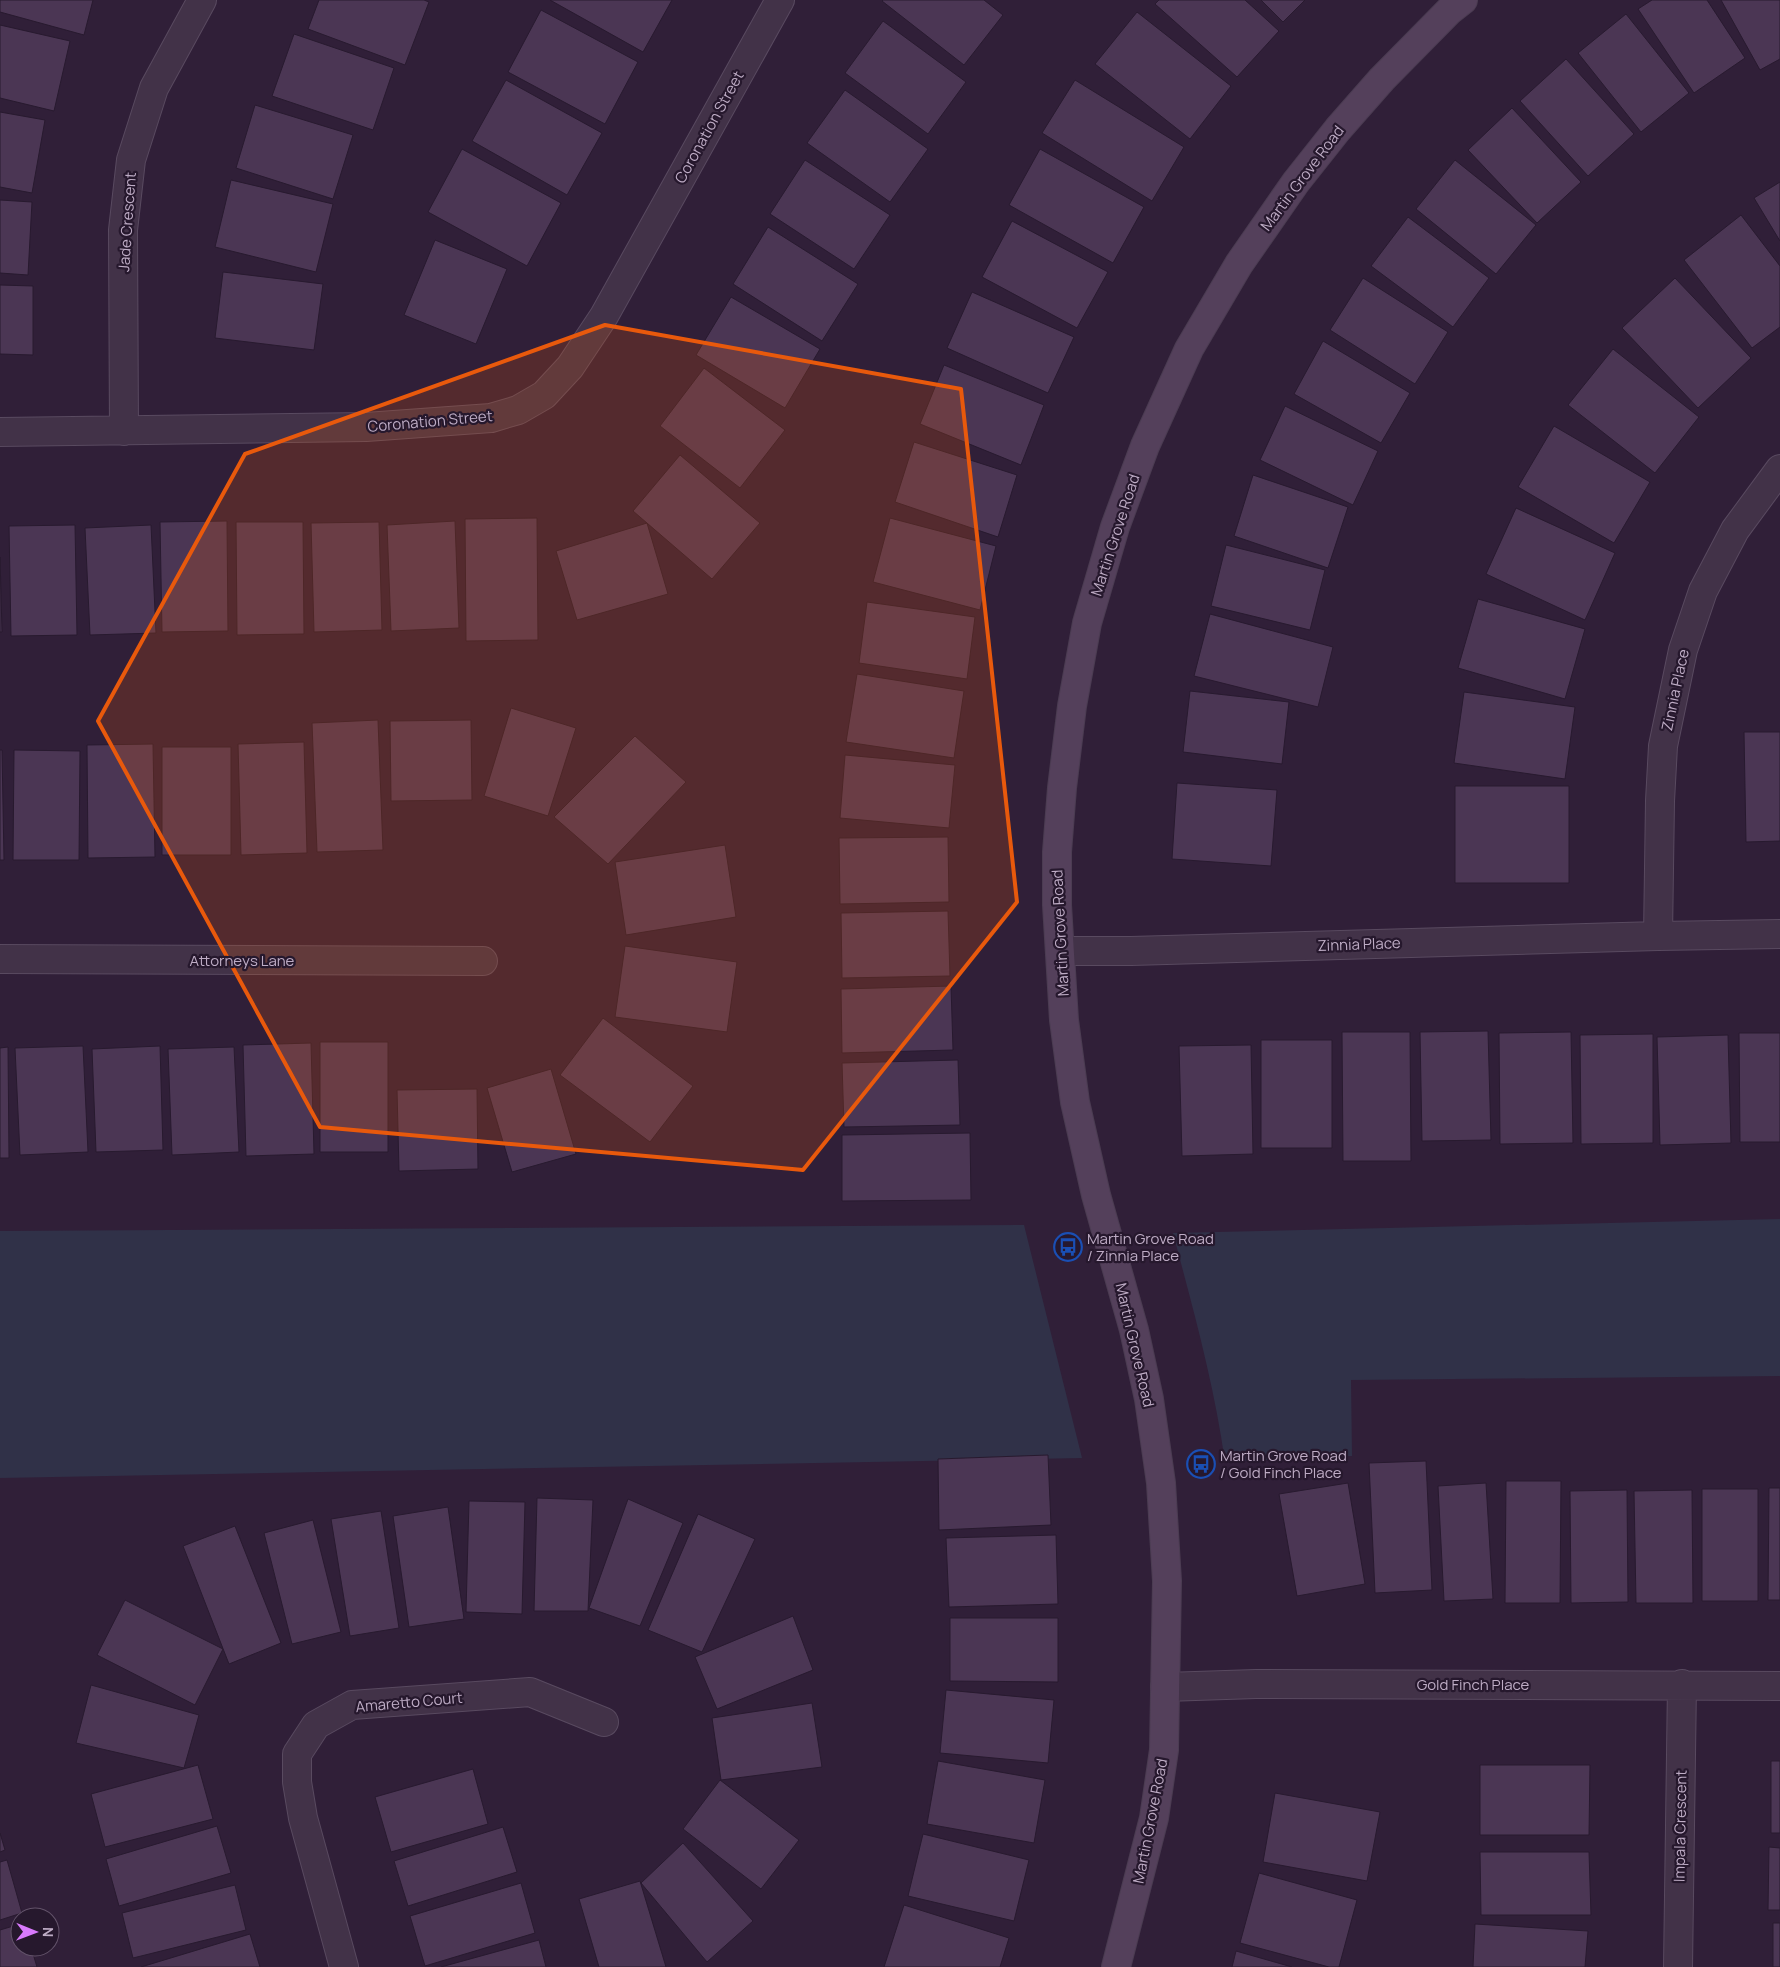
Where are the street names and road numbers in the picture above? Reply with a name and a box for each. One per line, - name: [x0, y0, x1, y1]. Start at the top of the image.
- street label: Coronation Street: [669, 67, 749, 187]
- street label: Martin Grove Road: [1255, 121, 1349, 235]
- street label: Jade Crescent: [113, 171, 141, 273]
- street label: Coronation Street: [367, 405, 493, 437]
- street label: Martin Grove Road: [1085, 471, 1145, 599]
- street label: Zinnia Place: [1656, 647, 1694, 733]
- street label: Martin Grove Road: [1046, 869, 1074, 997]
- street label: Zinnia Place: [1317, 932, 1401, 956]
- street label: Attorneys Lane: [190, 950, 295, 971]
- street label: Martin Grove Road: [1111, 1281, 1159, 1409]
- street label: Gold Finch Place: [1417, 1674, 1530, 1695]
- street label: Amaretto Court: [355, 1687, 463, 1717]
- street label: Martin Grove Road: [1128, 1757, 1172, 1885]
- street label: Impala Crescent: [1669, 1770, 1691, 1882]

